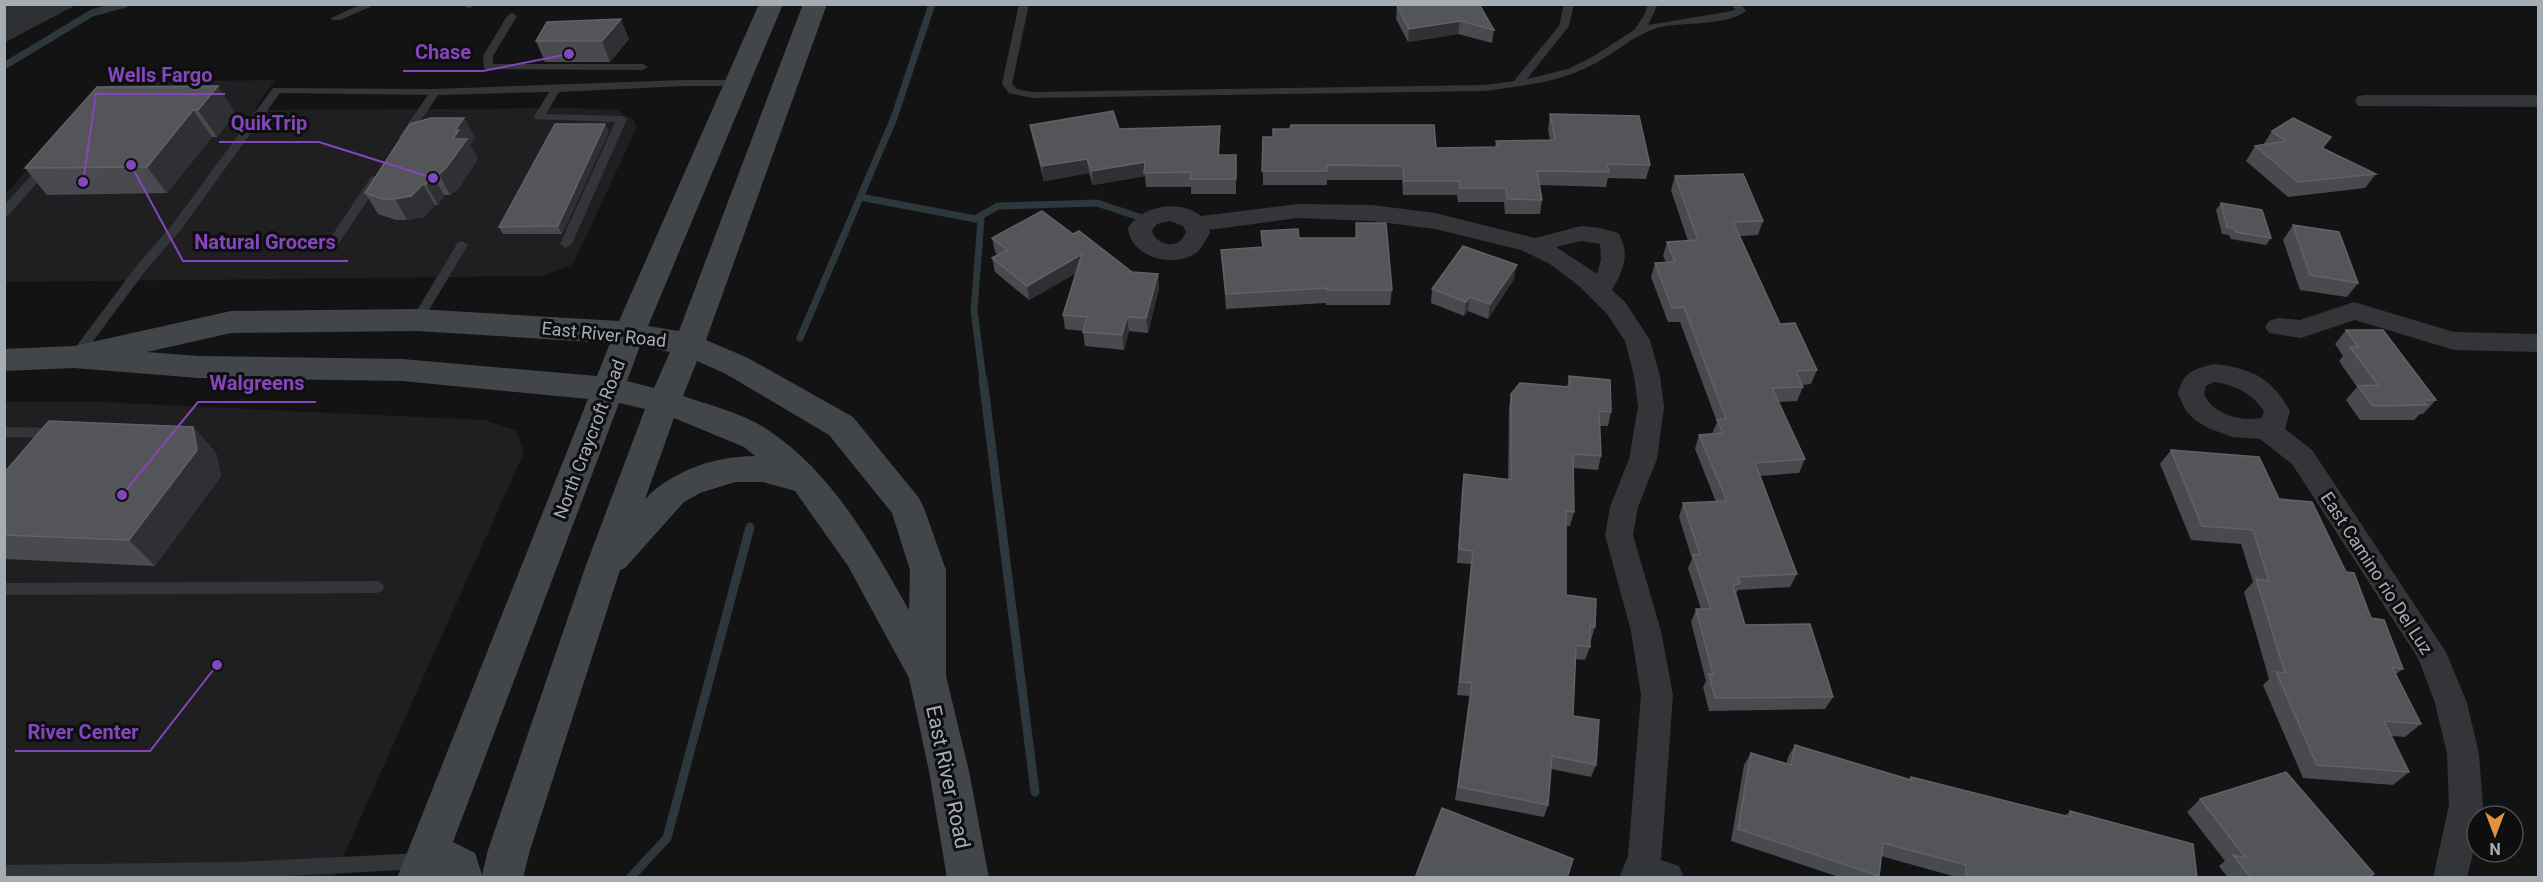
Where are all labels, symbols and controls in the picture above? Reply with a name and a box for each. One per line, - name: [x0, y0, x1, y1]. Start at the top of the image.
- callout: Chase: [403, 33, 483, 71]
- text: Chase: [415, 40, 471, 64]
- callout: Wells Fargo: [96, 56, 225, 94]
- text: Wells Fargo: [107, 63, 213, 87]
- callout: QuikTrip: [219, 104, 319, 142]
- text: QuikTrip: [231, 111, 307, 135]
- callout: Natural Grocers: [183, 223, 348, 261]
- text: Natural Grocers: [194, 230, 336, 254]
- street label: East River Road: [541, 317, 667, 351]
- street label: North Craycroft Road: [549, 356, 629, 522]
- callout: Walgreens: [198, 364, 316, 402]
- text: Walgreens: [210, 371, 304, 395]
- street label: East Camino rio Del Luz: [2317, 488, 2437, 658]
- street label: East River Road: [921, 703, 975, 851]
- callout: River Center: [15, 713, 150, 751]
- text: River Center: [27, 720, 139, 744]
- north arrow: [2465, 804, 2525, 864]
- text: N: [2489, 839, 2501, 858]

